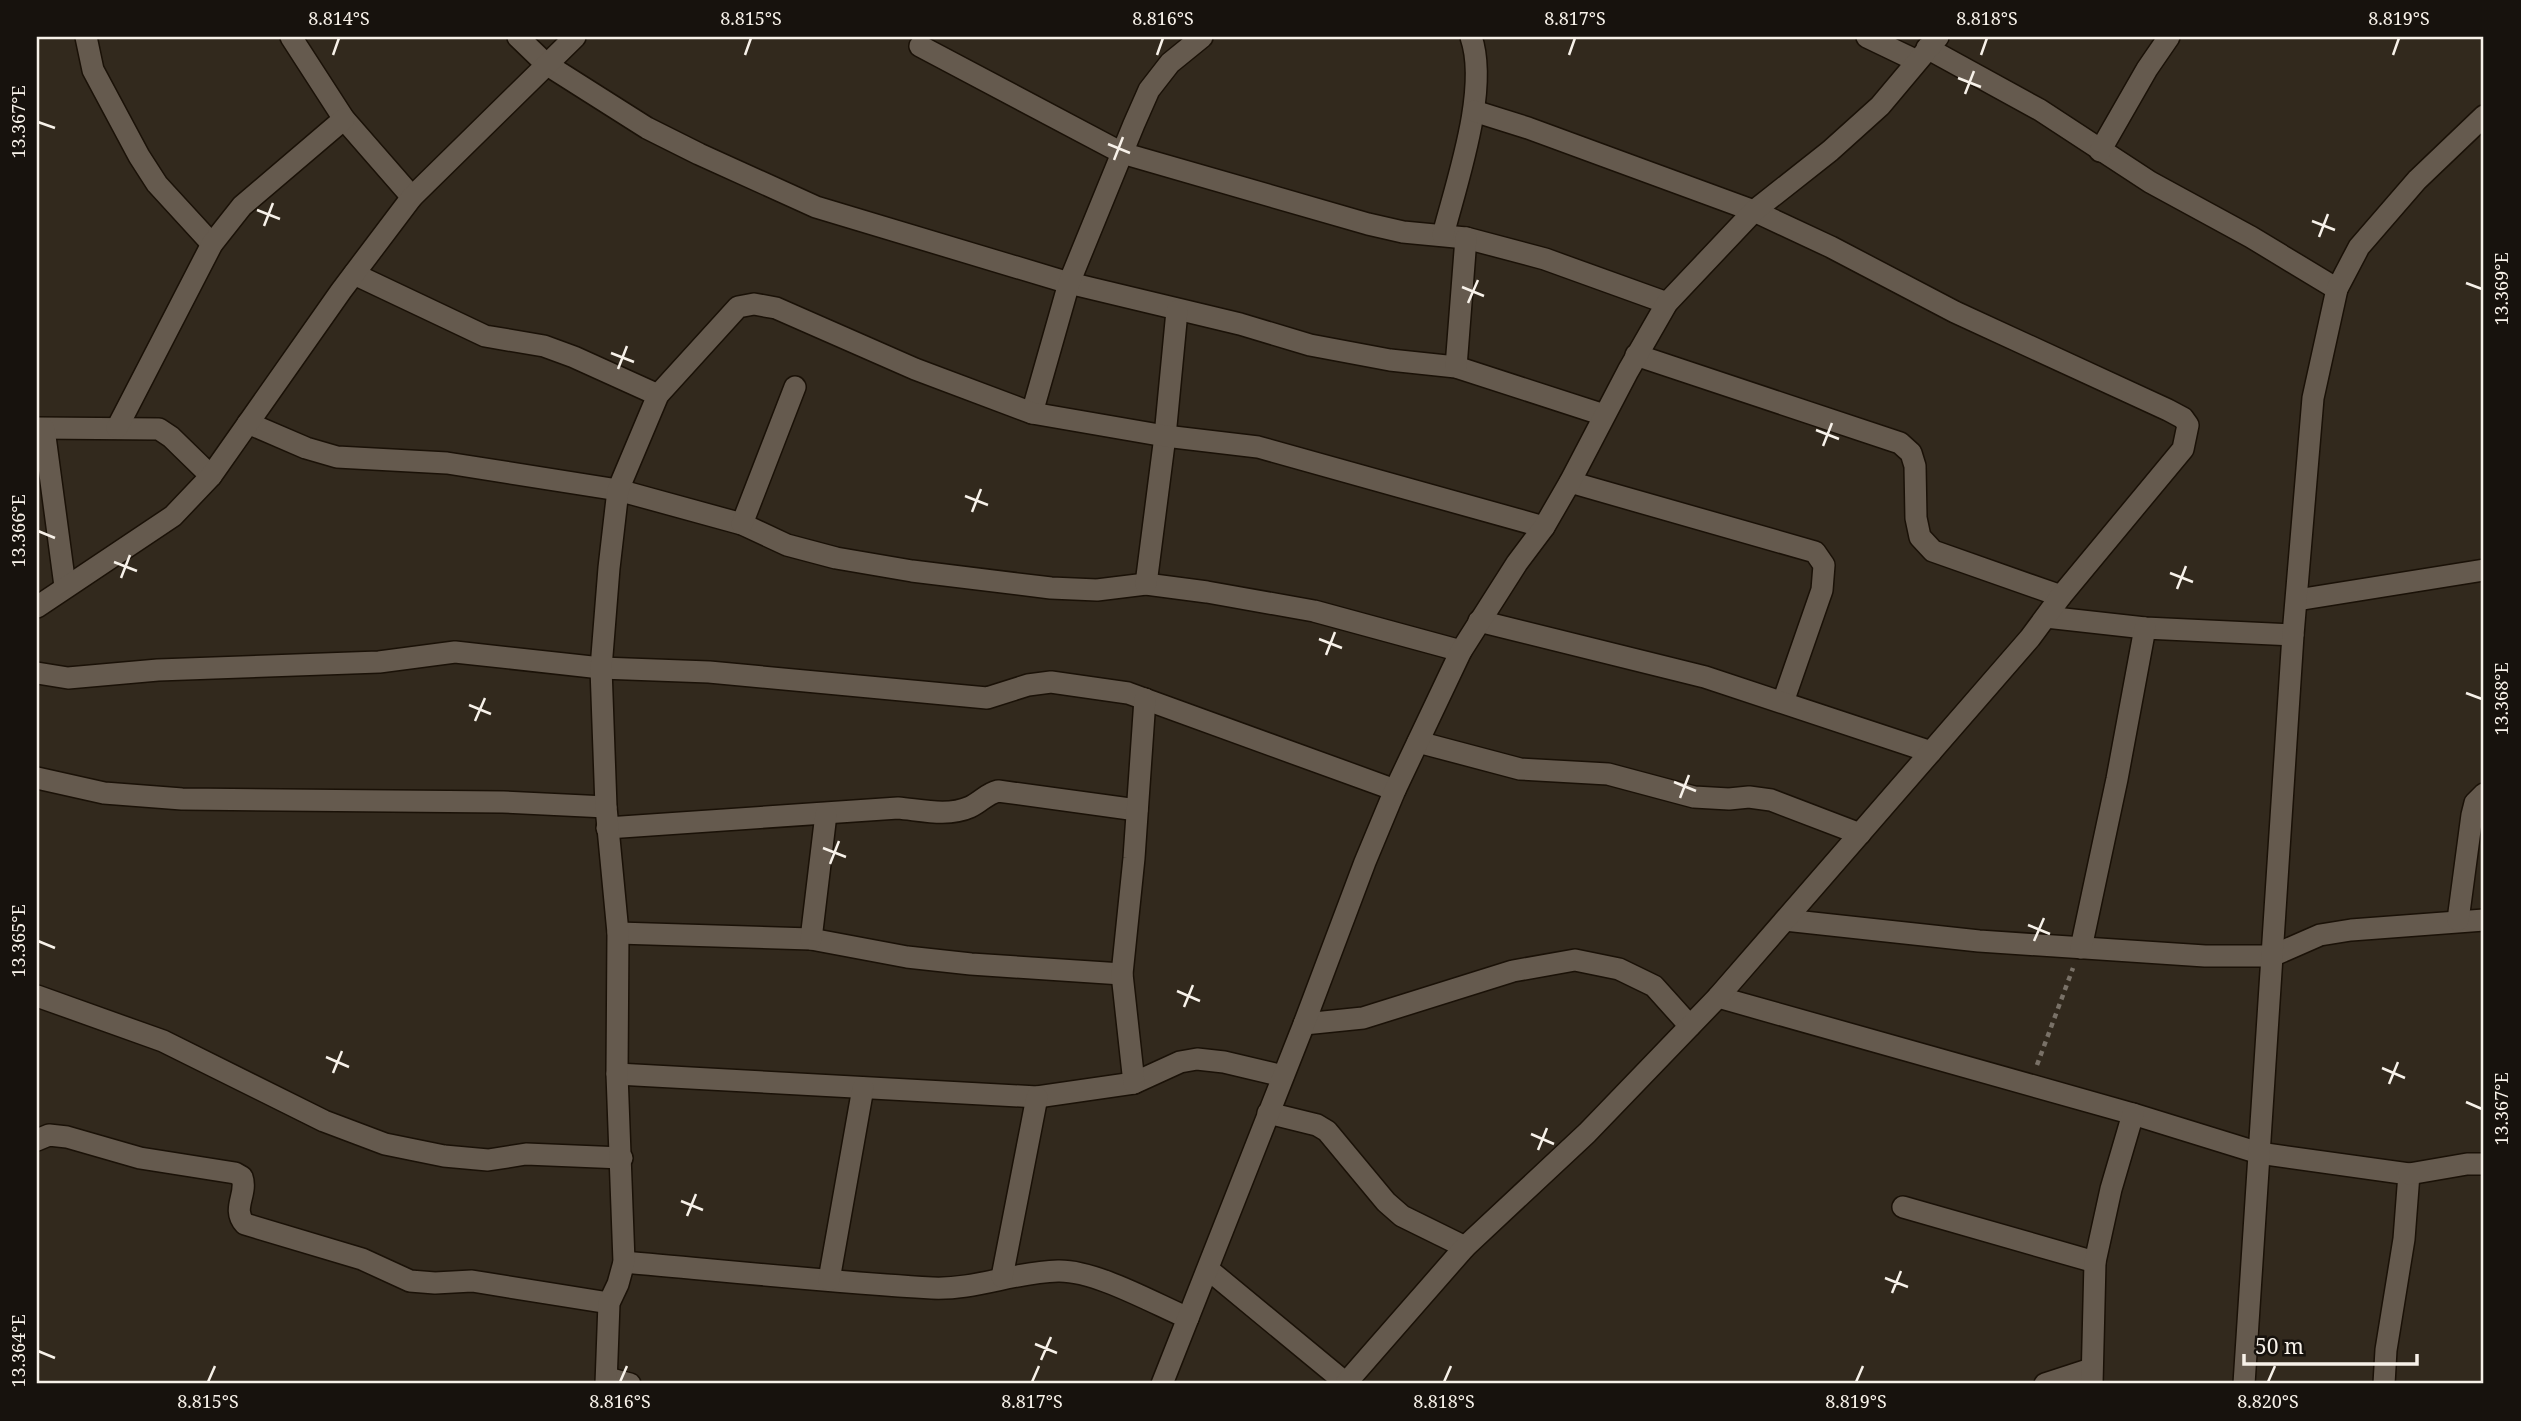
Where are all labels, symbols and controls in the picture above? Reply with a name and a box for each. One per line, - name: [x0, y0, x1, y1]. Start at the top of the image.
- text: 8.814°S: [308, 6, 370, 30]
- text: 8.815°S: [720, 6, 782, 30]
- text: 8.816°S: [1132, 6, 1194, 30]
- text: 8.817°S: [1544, 6, 1606, 30]
- text: 8.818°S: [1956, 6, 2018, 30]
- text: 8.819°S: [2368, 6, 2430, 30]
- text: 13.367°E: [6, 85, 30, 159]
- text: 13.369°E: [2489, 252, 2513, 326]
- text: 13.366°E: [6, 494, 30, 568]
- text: 13.368°E: [2489, 662, 2513, 736]
- text: 13.365°E: [6, 904, 30, 978]
- text: 13.367°E: [2489, 1072, 2513, 1146]
- text: 13.364°E: [6, 1314, 30, 1388]
- scale bar: [2244, 1323, 2418, 1367]
- text: 50 m: [2255, 1332, 2304, 1360]
- text: 8.815°S: [177, 1389, 239, 1413]
- text: 8.816°S: [589, 1389, 651, 1413]
- text: 8.817°S: [1001, 1389, 1063, 1413]
- text: 8.818°S: [1413, 1389, 1475, 1413]
- text: 8.819°S: [1825, 1389, 1887, 1413]
- text: 8.820°S: [2237, 1389, 2299, 1413]

